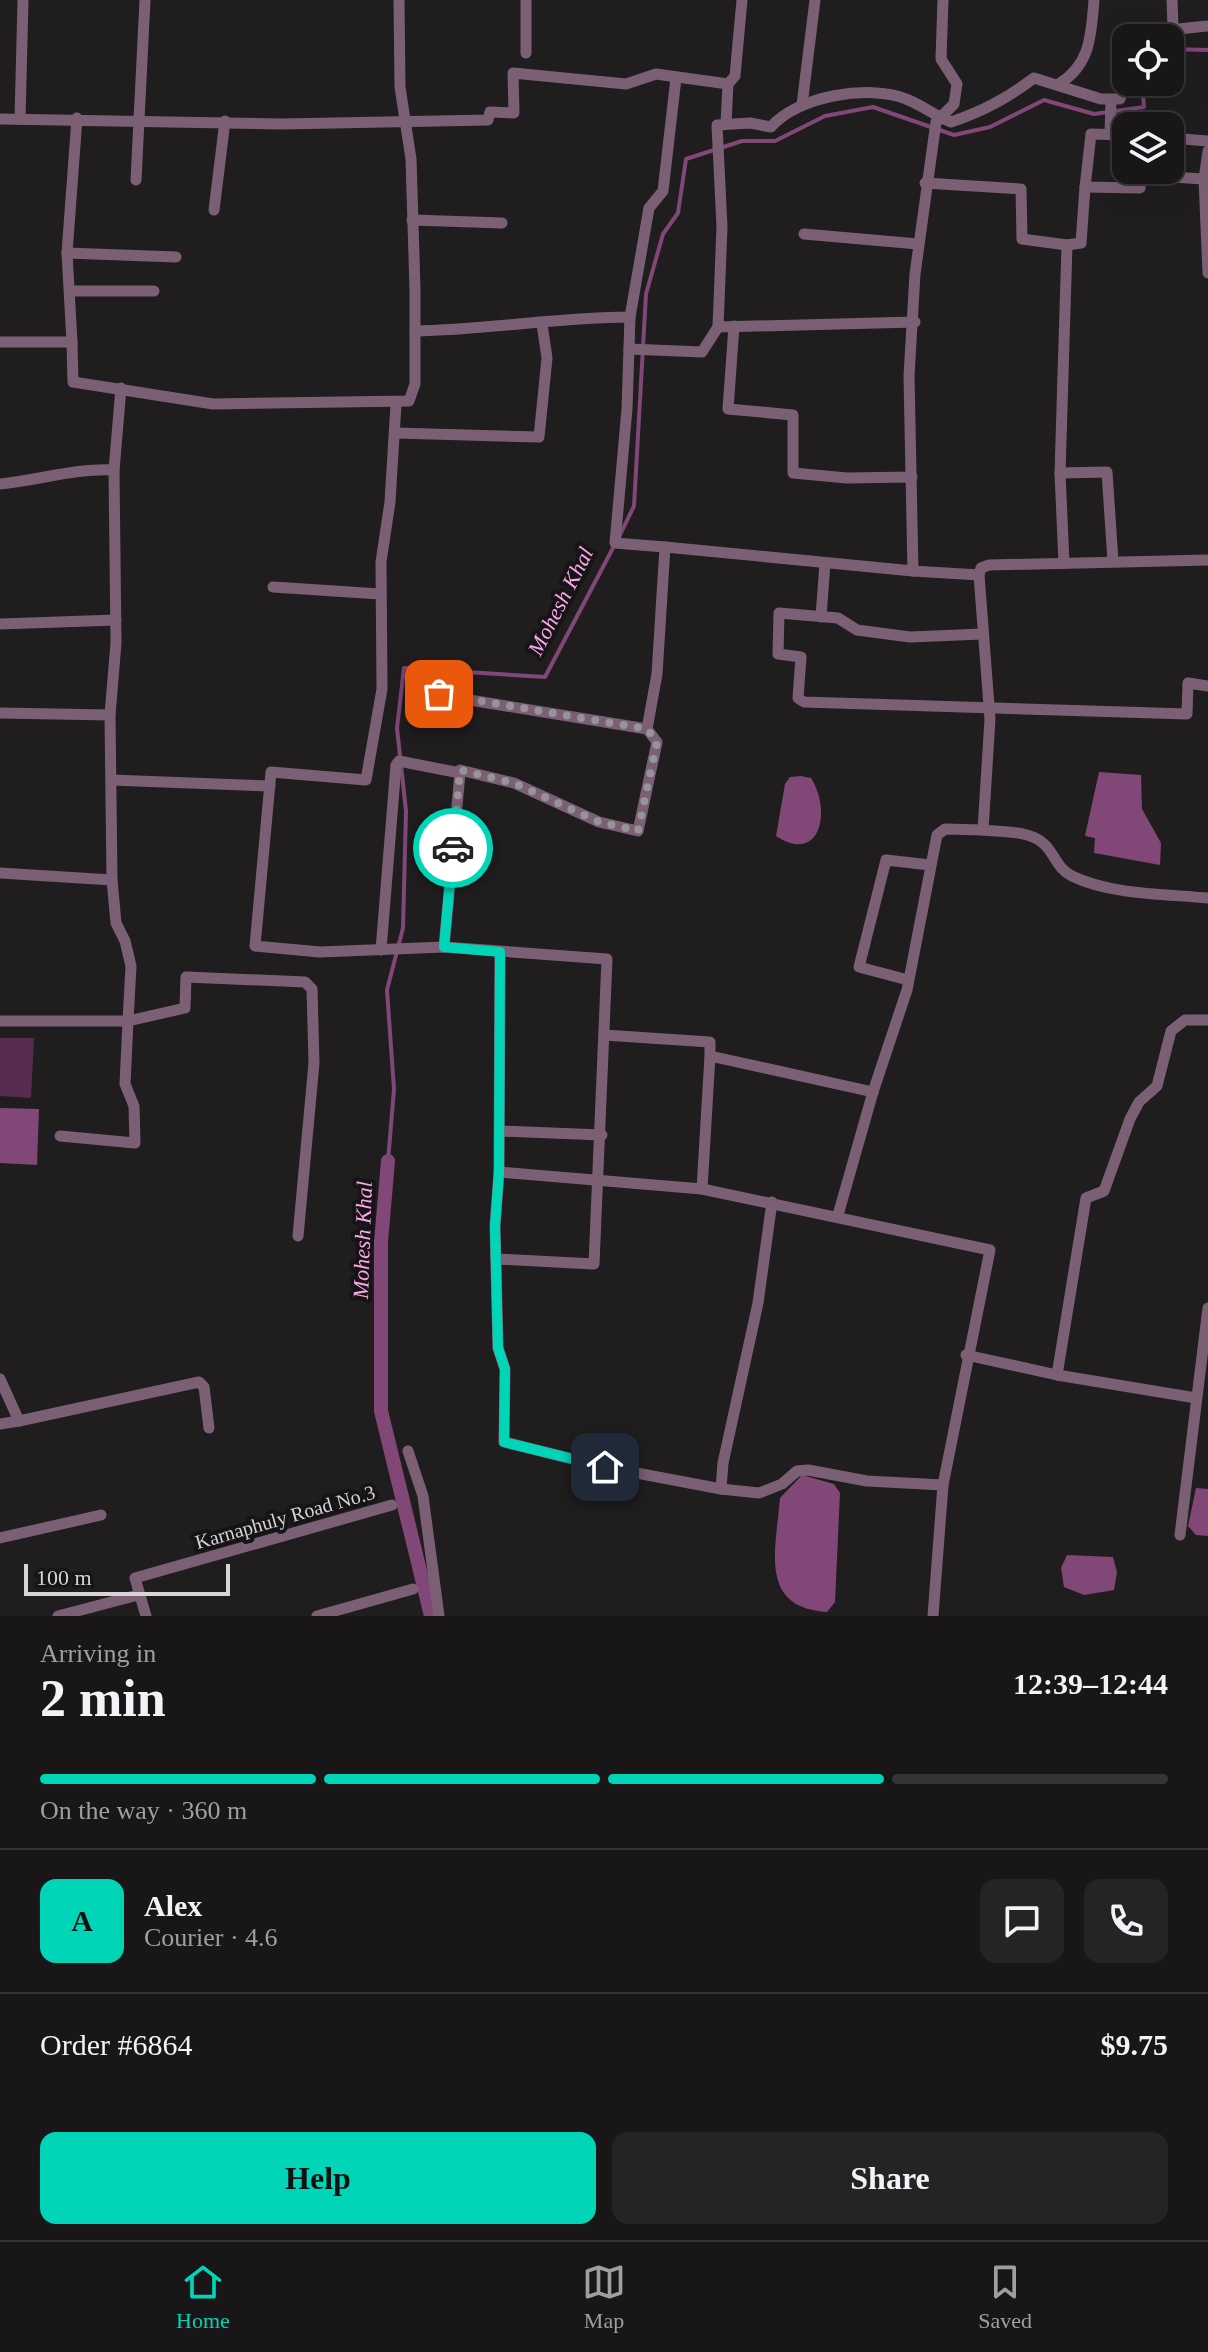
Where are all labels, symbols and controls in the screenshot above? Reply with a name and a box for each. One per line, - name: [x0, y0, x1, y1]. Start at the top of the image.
- map controls: [1112, 24, 1184, 184]
- button: locate: [1112, 24, 1184, 96]
- button: layers: [1112, 112, 1184, 184]
- water label: Mohesh Khal: [522, 543, 598, 660]
- pin: [405, 660, 473, 728]
- icon: bag: [417, 672, 461, 716]
- courier: [413, 808, 493, 888]
- icon: car: [431, 826, 475, 870]
- water label: Mohesh Khal: [348, 1181, 377, 1300]
- pin: [571, 1433, 639, 1501]
- icon: home: [583, 1445, 627, 1489]
- street label: Karnaphuly Road No.3: [193, 1481, 378, 1554]
- scale bar: [24, 1560, 230, 1596]
- text: 100 m: [36, 1565, 92, 1590]
- text: Arriving in: [40, 1639, 156, 1668]
- text: 12:39–12:44: [1013, 1667, 1168, 1700]
- text: 2 min: [40, 1670, 166, 1727]
- text: On the way · 360 m: [40, 1796, 247, 1825]
- button: chat: [980, 1879, 1064, 1963]
- button: phone: [1084, 1879, 1168, 1963]
- text: Alex: [144, 1889, 202, 1922]
- text: A: [71, 1904, 93, 1937]
- text: Courier · 4.6: [144, 1923, 278, 1952]
- text: Order #6864: [40, 2028, 192, 2061]
- text: $9.75: [1101, 2028, 1168, 2061]
- button: Help: [40, 2132, 596, 2224]
- button: Share: [612, 2132, 1168, 2224]
- tab: Home: [176, 2260, 230, 2334]
- tab: Map: [582, 2260, 626, 2334]
- tab: Saved: [978, 2260, 1032, 2334]

